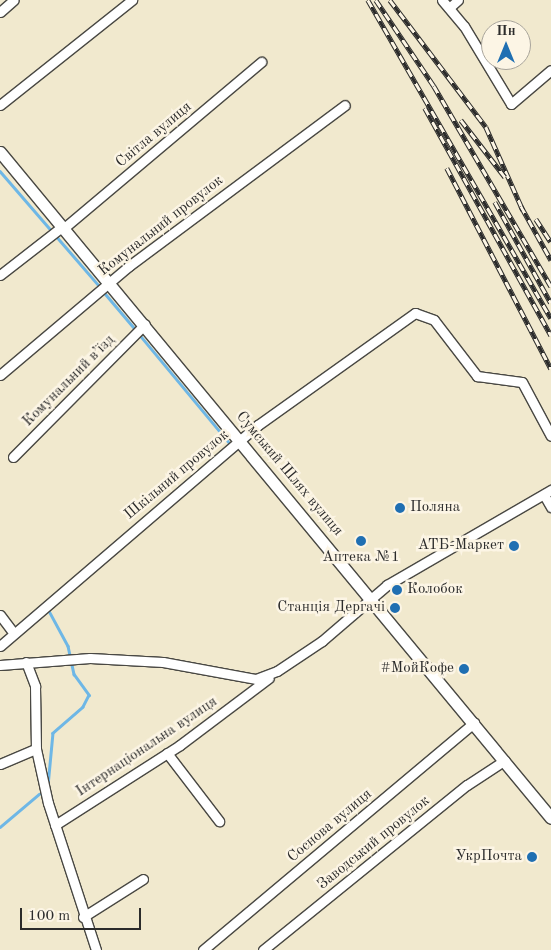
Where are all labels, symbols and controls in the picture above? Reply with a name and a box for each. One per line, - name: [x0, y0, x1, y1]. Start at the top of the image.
- north arrow: [481, 20, 531, 70]
- text: Пн: [496, 24, 516, 38]
- street label: Світла вулиця: [112, 98, 196, 172]
- street label: Комунальний провулок: [95, 172, 227, 280]
- street label: Комунальний в’їзд: [19, 331, 119, 431]
- street label: Сумський Шлях вулиця: [232, 408, 346, 540]
- street label: Шкільний провулок: [121, 426, 233, 524]
- place label: Поляна: [410, 499, 460, 517]
- marker: Поляна: [394, 502, 406, 514]
- marker: Аптека №1: [355, 535, 367, 547]
- place label: АТБ-Маркет: [418, 537, 504, 555]
- marker: АТБ-Маркет: [508, 540, 520, 552]
- place label: Аптека №1: [322, 549, 400, 567]
- place label: Колобок: [407, 581, 463, 599]
- marker: Колобок: [391, 584, 403, 596]
- place label: Станція Дергачі: [277, 599, 385, 617]
- marker: Станція Дергачі: [389, 602, 401, 614]
- place label: #МойКофе: [380, 660, 454, 678]
- marker: #МойКофе: [458, 663, 470, 675]
- street label: Інтернаціональна вулиця: [73, 693, 221, 801]
- street label: Соснова вулиця: [284, 786, 376, 866]
- street label: Заводський провулок: [314, 792, 434, 894]
- place label: УкрПочта: [455, 848, 522, 866]
- marker: УкрПочта: [526, 851, 538, 863]
- scale bar: [22, 898, 144, 930]
- text: 100 m: [28, 909, 70, 924]

